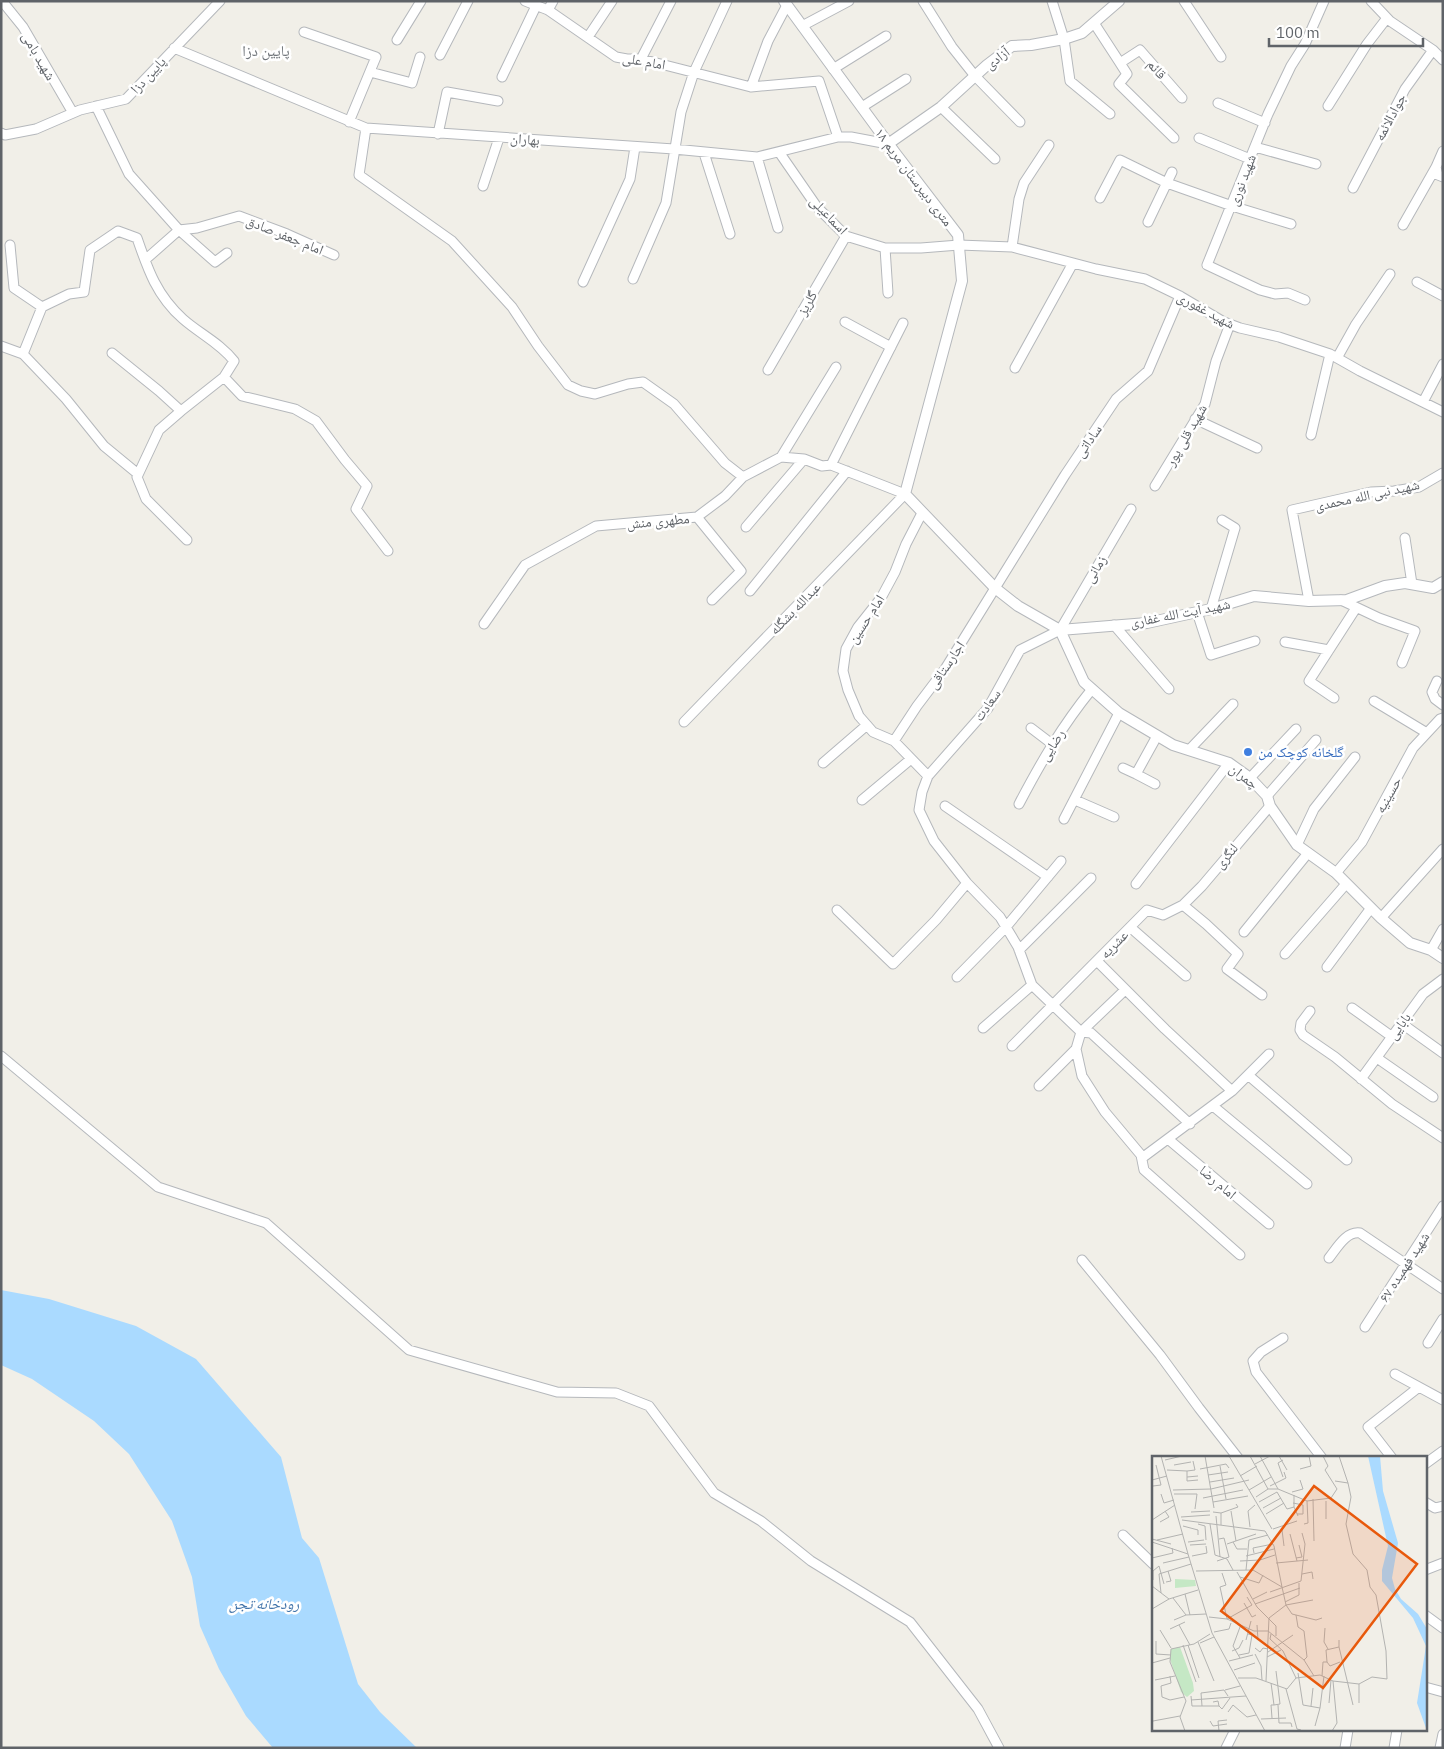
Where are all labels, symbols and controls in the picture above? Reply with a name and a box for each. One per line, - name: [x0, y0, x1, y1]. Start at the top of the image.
- scale bar: [1269, 15, 1423, 47]
- text: 100 m: [1276, 23, 1320, 42]
- street label: شهید بامی: [18, 29, 60, 83]
- district label: پایین دزا: [242, 41, 290, 61]
- street label: آزادی: [981, 43, 1013, 73]
- street label: امام علی: [621, 48, 667, 75]
- street label: پایین دزا: [126, 53, 170, 97]
- street label: قائم: [1143, 55, 1171, 83]
- street label: جوادالائمه: [1370, 90, 1410, 144]
- street label: ۱۸ متری دبیرستان مریم: [870, 124, 957, 230]
- street label: بهاران: [510, 129, 541, 149]
- street label: شهید نوری: [1224, 152, 1260, 208]
- street label: اسماعیلی: [806, 192, 852, 238]
- street label: امام جعفر صادق: [243, 211, 326, 260]
- street label: گلریز: [792, 287, 821, 319]
- street label: شهید غفوری: [1174, 287, 1238, 333]
- street label: شهید قلی پور: [1161, 401, 1211, 470]
- street label: ساداتی: [1070, 421, 1106, 461]
- street label: شهید نبی الله محمدی: [1313, 475, 1421, 515]
- street label: مطهری منش: [626, 509, 690, 533]
- street label: زمانی: [1080, 552, 1110, 586]
- street label: عبدالله بشگله: [765, 578, 825, 638]
- street label: امام حسین: [844, 591, 889, 647]
- street label: شهید آیت الله غفاری: [1128, 594, 1232, 632]
- street label: اجارستاقی: [923, 637, 969, 693]
- street label: سعادت: [970, 685, 1004, 725]
- street label: رضایی: [1035, 726, 1069, 764]
- place label: گلخانه کوچک من: [1258, 743, 1344, 761]
- marker: گلخانه کوچک من: [1242, 746, 1254, 758]
- street label: چمران: [1226, 759, 1262, 793]
- street label: حسینیه: [1371, 774, 1405, 816]
- street label: لنگری: [1210, 840, 1242, 872]
- street label: عشریه: [1096, 926, 1132, 962]
- street label: بابایی: [1383, 1009, 1415, 1043]
- street label: امام رضا: [1195, 1161, 1240, 1204]
- street label: شهید فهمیده ۶۷: [1375, 1229, 1433, 1305]
- inset map: [1152, 1456, 1426, 1732]
- water label: رودخانه تجن: [229, 1594, 300, 1613]

